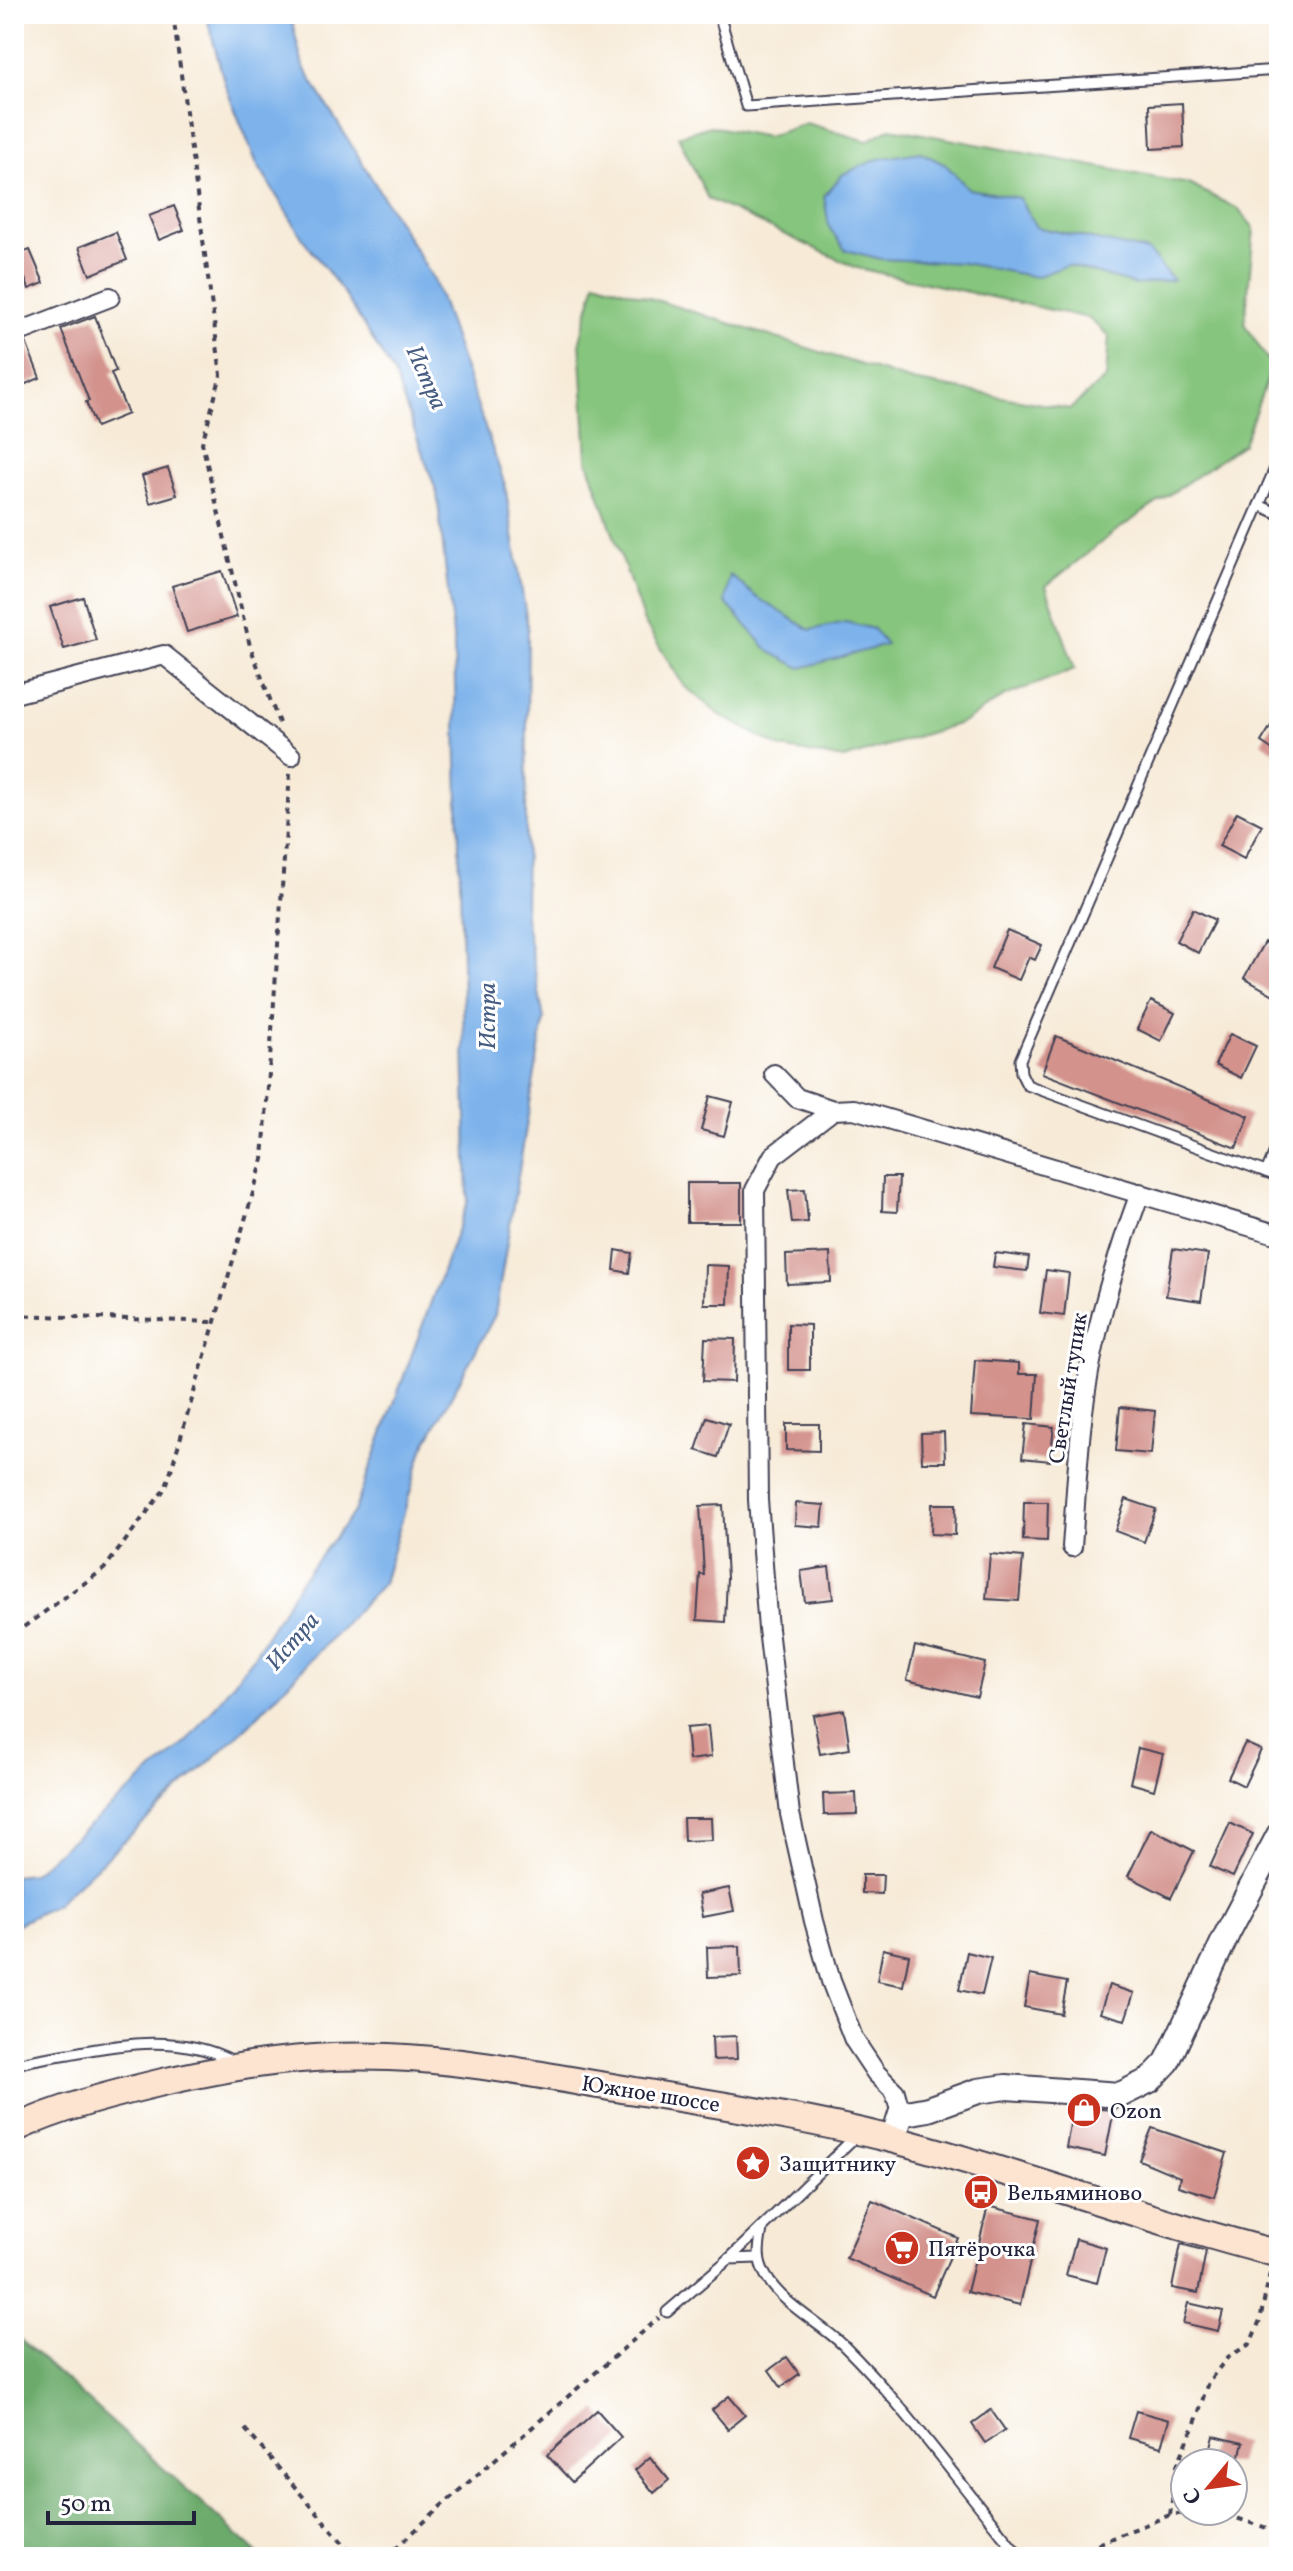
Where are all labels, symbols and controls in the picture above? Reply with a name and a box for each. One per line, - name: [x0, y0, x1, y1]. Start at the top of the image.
- water label: Истра: [396, 340, 454, 416]
- water label: Истра: [472, 982, 506, 1050]
- street label: Светлый тупик: [1042, 1310, 1097, 1466]
- water label: Истра: [259, 1606, 328, 1679]
- street label: Южное шоссе: [579, 2069, 722, 2122]
- shop icon: Ozon: [1065, 2091, 1103, 2129]
- place label: Ozon: [1110, 2097, 1162, 2128]
- place icon: Защитнику: [734, 2144, 772, 2182]
- place label: Защитнику: [779, 2150, 896, 2181]
- bus stop icon: Вельяминово: [962, 2173, 1000, 2211]
- place label: Вельяминово: [1007, 2179, 1142, 2210]
- supermarket icon: Пятёрочка: [883, 2229, 921, 2267]
- place label: Пятёрочка: [928, 2235, 1036, 2266]
- north arrow: [1169, 2447, 1249, 2527]
- scale bar: [48, 2475, 194, 2525]
- text: С: [1177, 2482, 1211, 2509]
- text: 50 m: [60, 2488, 112, 2522]

